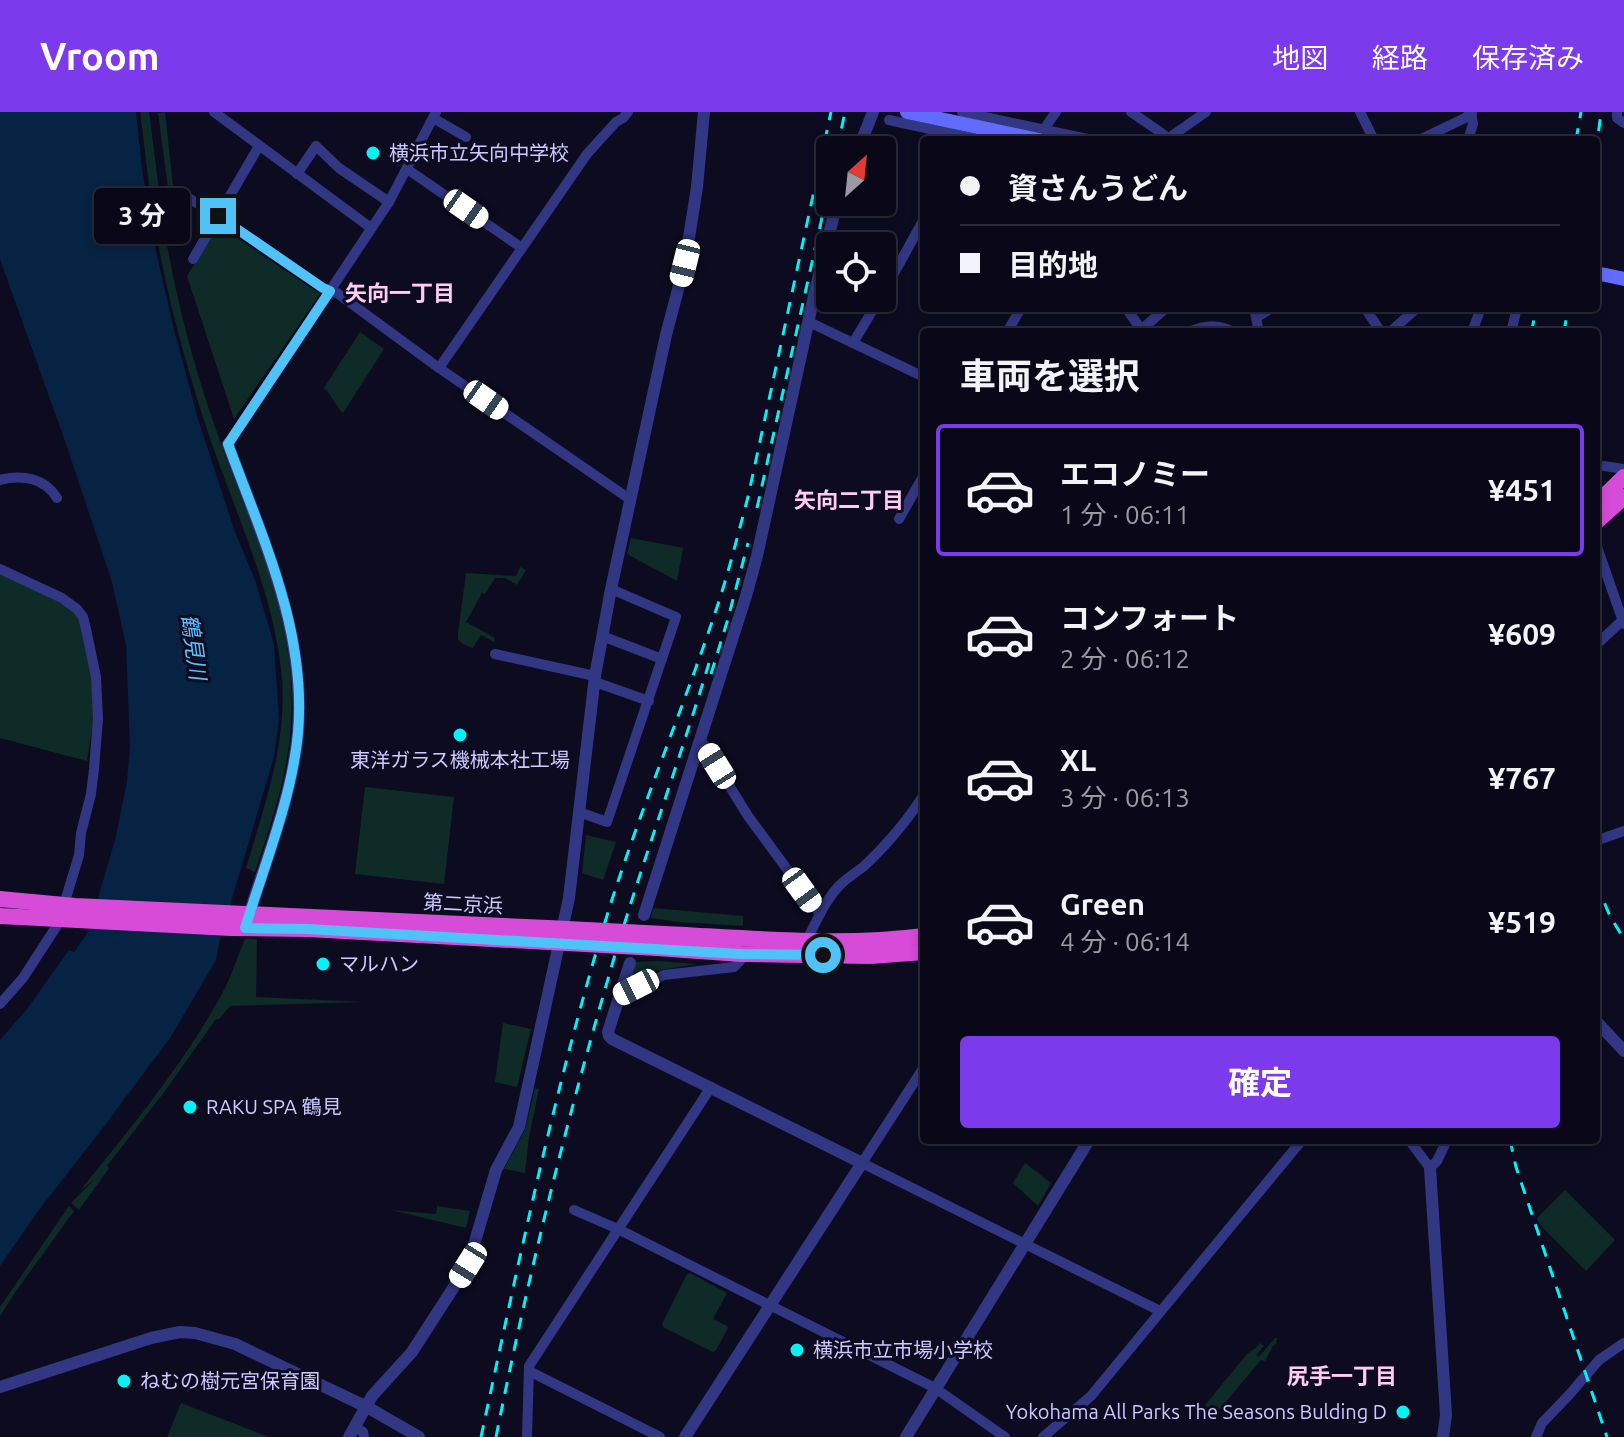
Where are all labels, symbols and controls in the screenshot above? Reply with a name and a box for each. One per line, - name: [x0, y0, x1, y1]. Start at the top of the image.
- text: Vroom: [40, 35, 160, 77]
- text: 地図: [1272, 42, 1328, 73]
- text: 経路: [1372, 42, 1428, 73]
- text: 保存済み: [1472, 42, 1584, 73]
- north arrow: [816, 136, 896, 216]
- map controls: [816, 136, 896, 312]
- place label: 横浜市立矢向中学校: [389, 141, 569, 164]
- marker: 横浜市立矢向中学校: [364, 144, 382, 162]
- text: 資さんうどん: [1008, 171, 1188, 205]
- car: [439, 185, 493, 233]
- callout: 3 分: [94, 188, 190, 244]
- route end: [200, 198, 236, 234]
- text: 3 分: [119, 201, 165, 230]
- button: locate: [816, 232, 896, 312]
- car: [668, 237, 702, 289]
- text: 目的地: [1008, 248, 1098, 282]
- district label: 矢向一丁目: [345, 280, 455, 305]
- text: 車両を選択: [960, 355, 1140, 396]
- car: [459, 376, 513, 424]
- icon: car: [964, 454, 1036, 526]
- text: エコノミー: [1060, 457, 1210, 491]
- text: ¥451: [1488, 473, 1556, 507]
- district label: 矢向二丁目: [794, 487, 904, 512]
- text: 1 分 · 06:11: [1060, 500, 1190, 529]
- icon: car: [964, 598, 1036, 670]
- text: コンフォート: [1060, 601, 1239, 635]
- water label: 鶴見川: [178, 613, 212, 683]
- text: ¥609: [1488, 617, 1556, 651]
- text: 2 分 · 06:12: [1060, 644, 1190, 673]
- marker: 東洋ガラス機械本社工場: [451, 726, 469, 744]
- car: [694, 739, 740, 793]
- icon: car: [964, 742, 1036, 814]
- text: XL: [1060, 743, 1096, 777]
- place label: 東洋ガラス機械本社工場: [350, 748, 570, 771]
- text: ¥767: [1488, 761, 1556, 795]
- text: 3 分 · 06:13: [1060, 783, 1190, 812]
- car: [778, 864, 826, 916]
- icon: car: [964, 886, 1036, 958]
- text: Green: [1060, 887, 1145, 921]
- street label: 第二京浜: [422, 890, 504, 917]
- text: ¥519: [1488, 905, 1556, 939]
- text: 4 分 · 06:14: [1060, 927, 1190, 956]
- route start: [805, 937, 841, 973]
- place label: マルハン: [339, 952, 419, 975]
- marker: マルハン: [314, 955, 332, 973]
- car: [609, 965, 663, 1009]
- button: 確定: [960, 1036, 1560, 1128]
- place label: RAKU SPA 鶴見: [206, 1095, 342, 1118]
- marker: RAKU SPA 鶴見: [181, 1098, 199, 1116]
- car: [445, 1238, 491, 1292]
- place label: 横浜市立市場小学校: [813, 1338, 993, 1361]
- marker: 横浜市立市場小学校: [788, 1341, 806, 1359]
- district label: 尻手一丁目: [1287, 1363, 1397, 1388]
- place label: ねむの樹元宮保育園: [140, 1369, 320, 1392]
- marker: ねむの樹元宮保育園: [115, 1372, 133, 1390]
- place label: Yokohama All Parks The Seasons Bulding D: [1006, 1400, 1387, 1423]
- marker: Yokohama All Parks The Seasons Bulding D: [1394, 1403, 1412, 1421]

